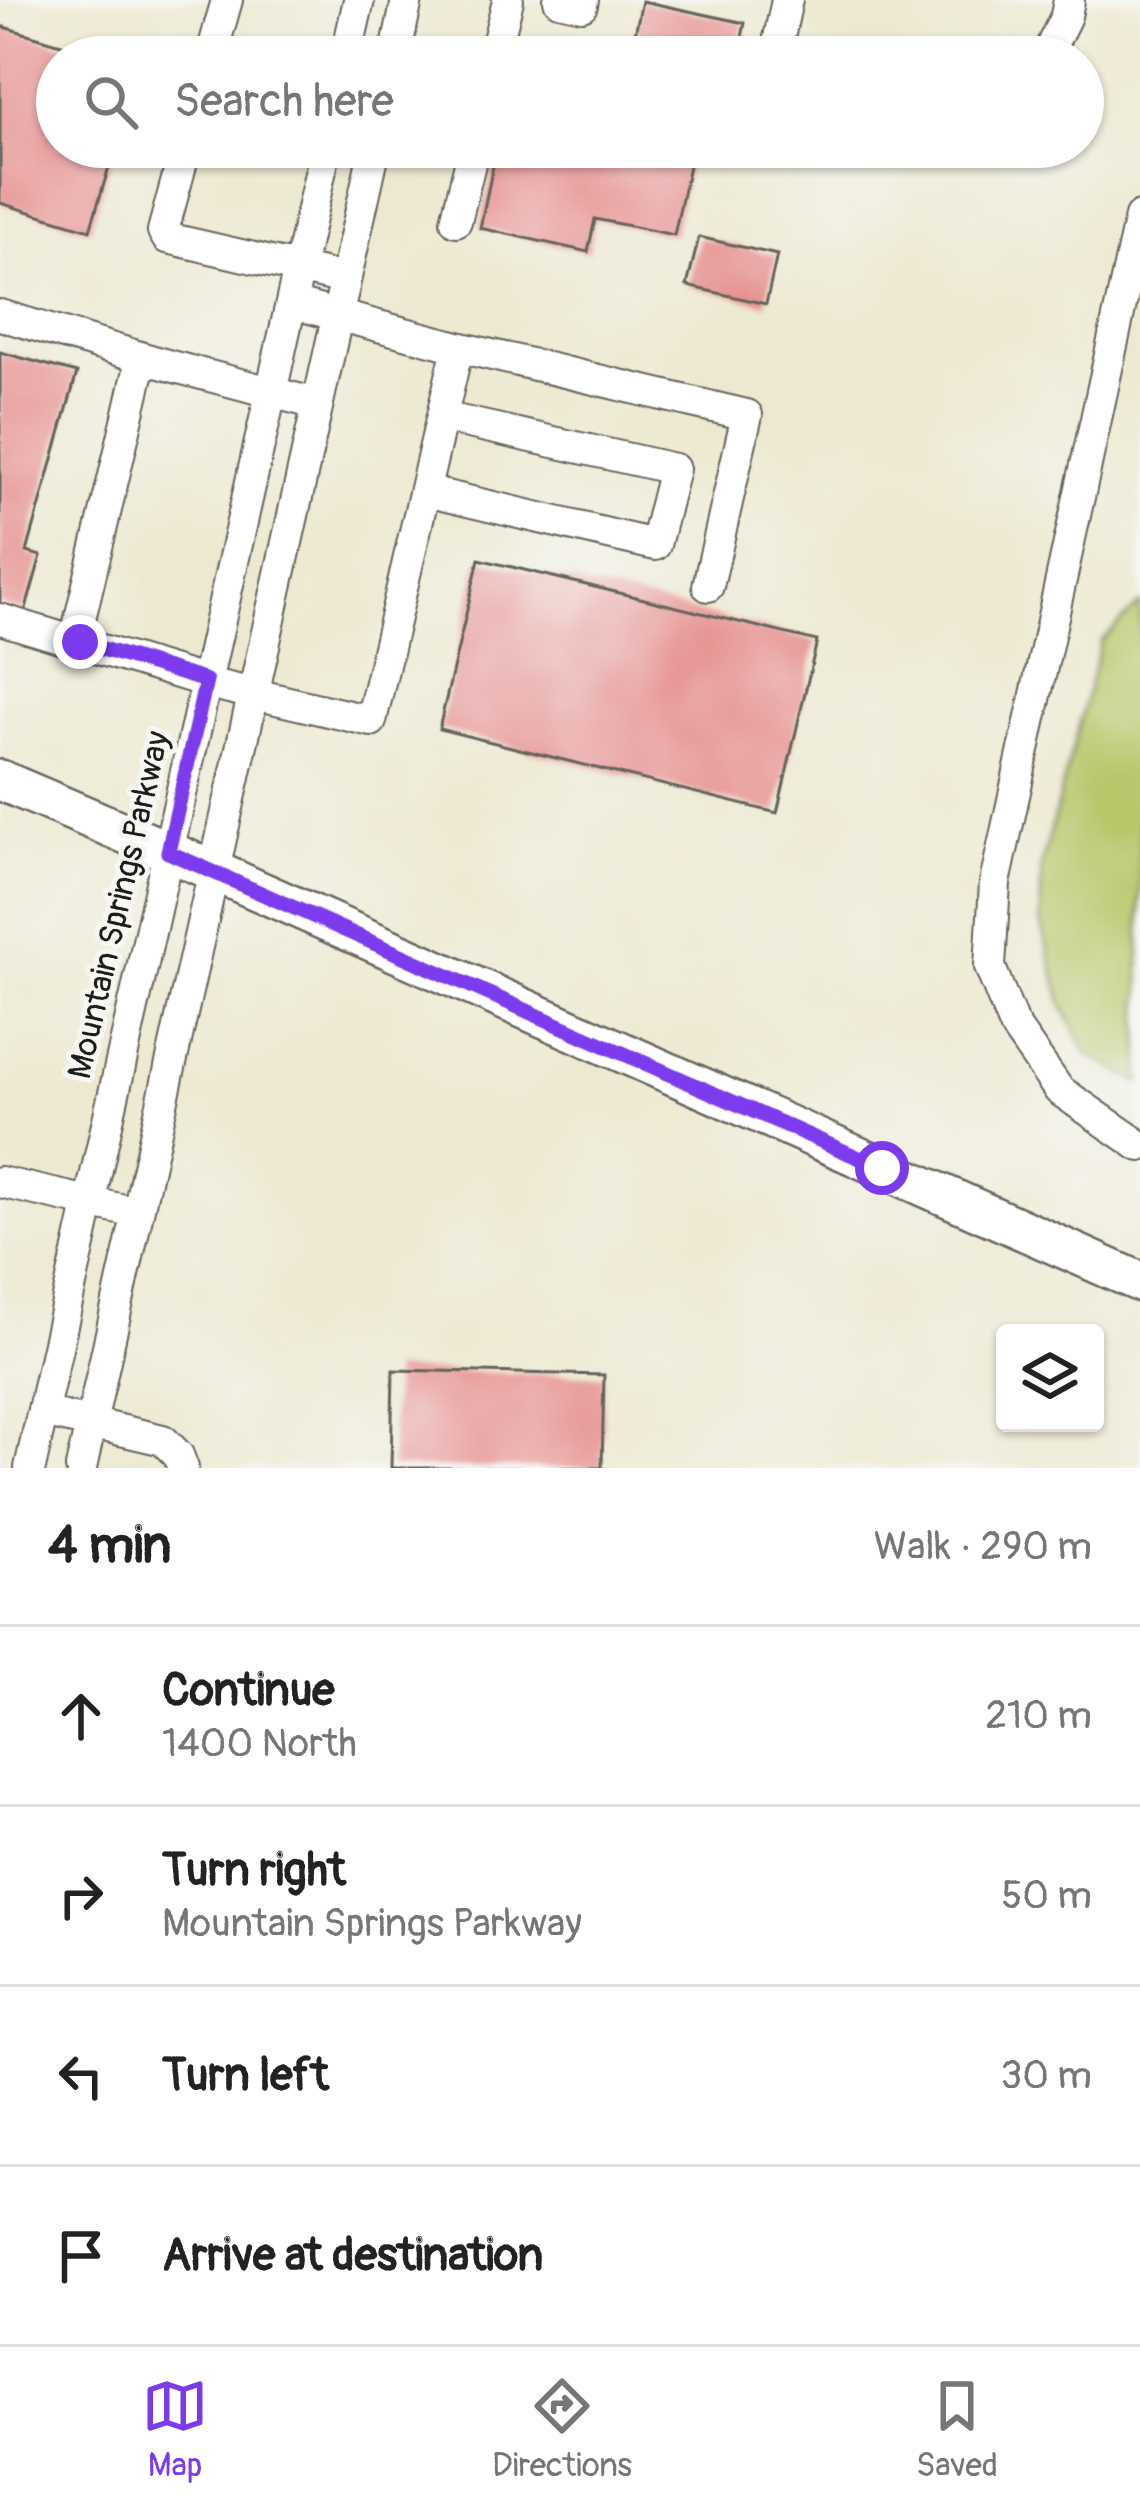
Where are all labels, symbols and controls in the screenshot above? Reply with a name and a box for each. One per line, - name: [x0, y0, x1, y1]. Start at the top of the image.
- search box: [36, 36, 1104, 168]
- icon: search: [78, 69, 144, 135]
- text: Search here: [174, 74, 394, 130]
- route end: [53, 615, 107, 669]
- street label: Mountain Springs Parkway: [59, 727, 179, 1083]
- route start: [855, 1141, 909, 1195]
- map controls: [996, 1324, 1104, 1432]
- button: layers: [996, 1324, 1104, 1432]
- text: 4 min: [48, 1514, 171, 1578]
- text: Walk · 290 m: [874, 1522, 1092, 1571]
- text: Continue: [162, 1663, 335, 1719]
- icon: ahead: [48, 1683, 114, 1749]
- text: 210 m: [985, 1691, 1092, 1740]
- text: 1400 North: [162, 1719, 357, 1768]
- text: Turn right: [162, 1843, 346, 1899]
- icon: right: [48, 1863, 114, 1929]
- text: 50 m: [1001, 1871, 1092, 1920]
- text: Mountain Springs Parkway: [162, 1899, 582, 1948]
- icon: left: [48, 2043, 114, 2109]
- text: Turn left: [162, 2048, 329, 2104]
- text: 30 m: [1001, 2051, 1092, 2100]
- icon: arrive: [48, 2223, 114, 2289]
- text: Arrive at destination: [162, 2228, 543, 2284]
- tab: Map: [142, 2373, 208, 2486]
- tab: Directions: [492, 2373, 632, 2486]
- tab: Saved: [916, 2373, 998, 2486]

